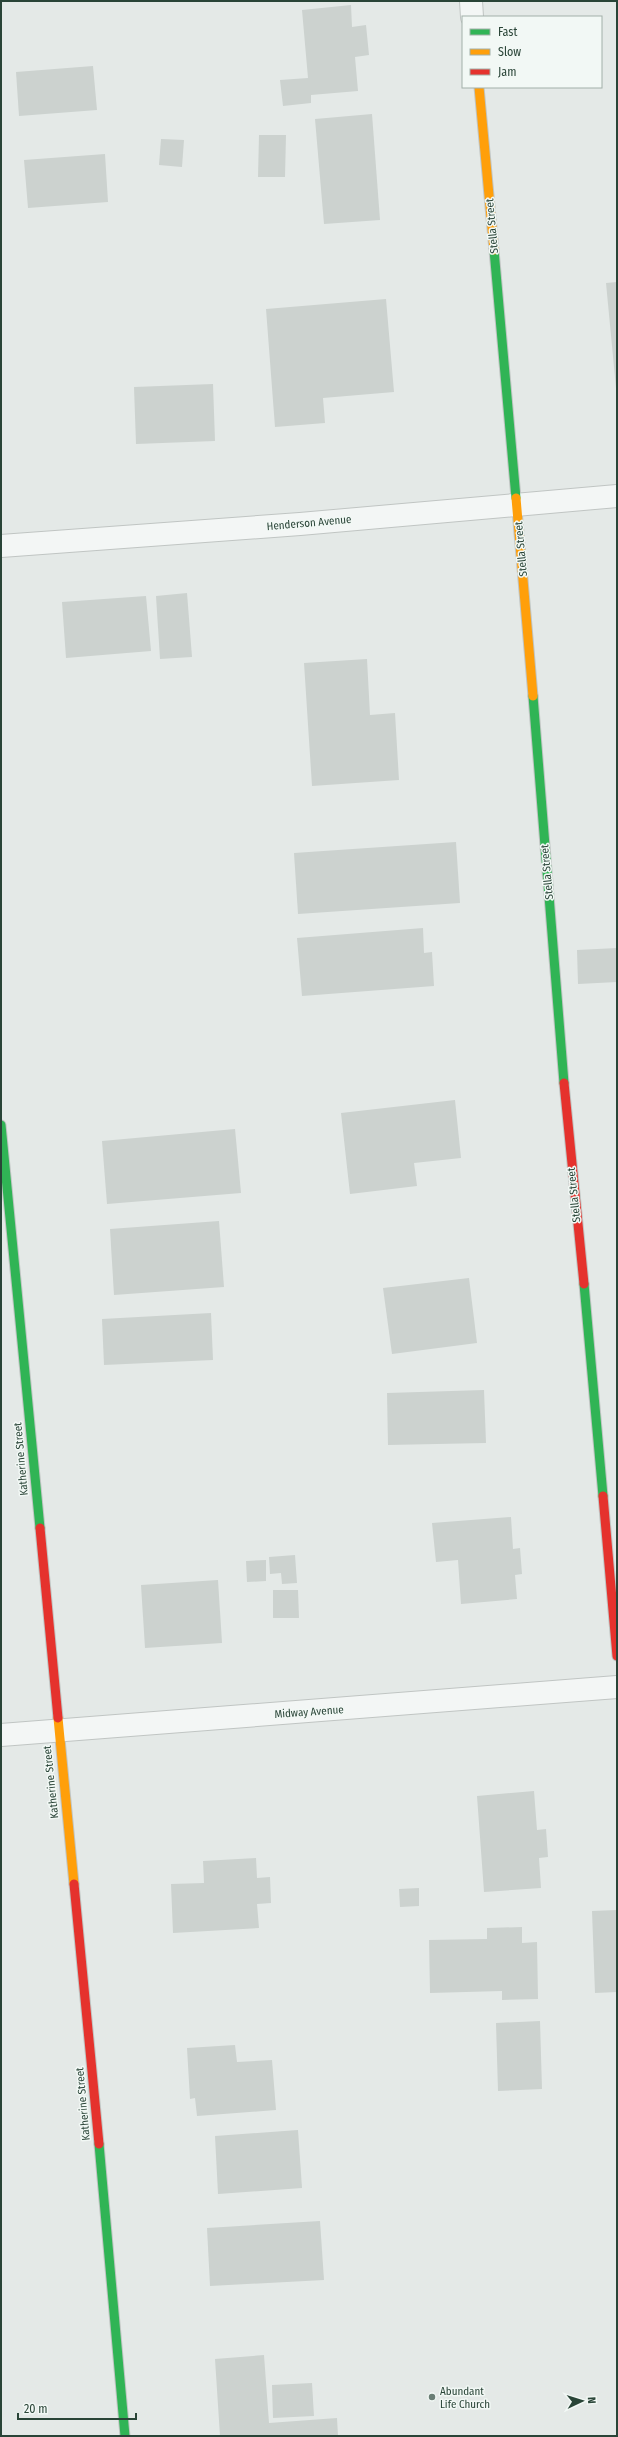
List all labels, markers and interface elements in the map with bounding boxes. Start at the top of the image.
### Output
legend [462,16,602,88]
text: Fast [498,25,517,39]
text: Slow [498,45,521,59]
text: Jam [498,65,516,79]
street label: Stella Street [483,198,501,254]
street label: Henderson Avenue [266,513,352,533]
street label: Stella Street [512,521,530,577]
street label: Stella Street [538,844,556,900]
street label: Stella Street [565,1167,583,1223]
street label: Katherine Street [11,1421,31,1496]
street label: Midway Avenue [274,1703,344,1721]
street label: Katherine Street [41,1744,61,1819]
street label: Katherine Street [73,2066,93,2141]
north arrow [562,2381,602,2421]
place label: Abundant Life Church [440,2385,490,2411]
marker: Abundant Life Church [427,2392,437,2402]
scale bar [18,2395,136,2421]
text: N [585,2397,598,2404]
text: 20 m [24,2402,48,2416]

